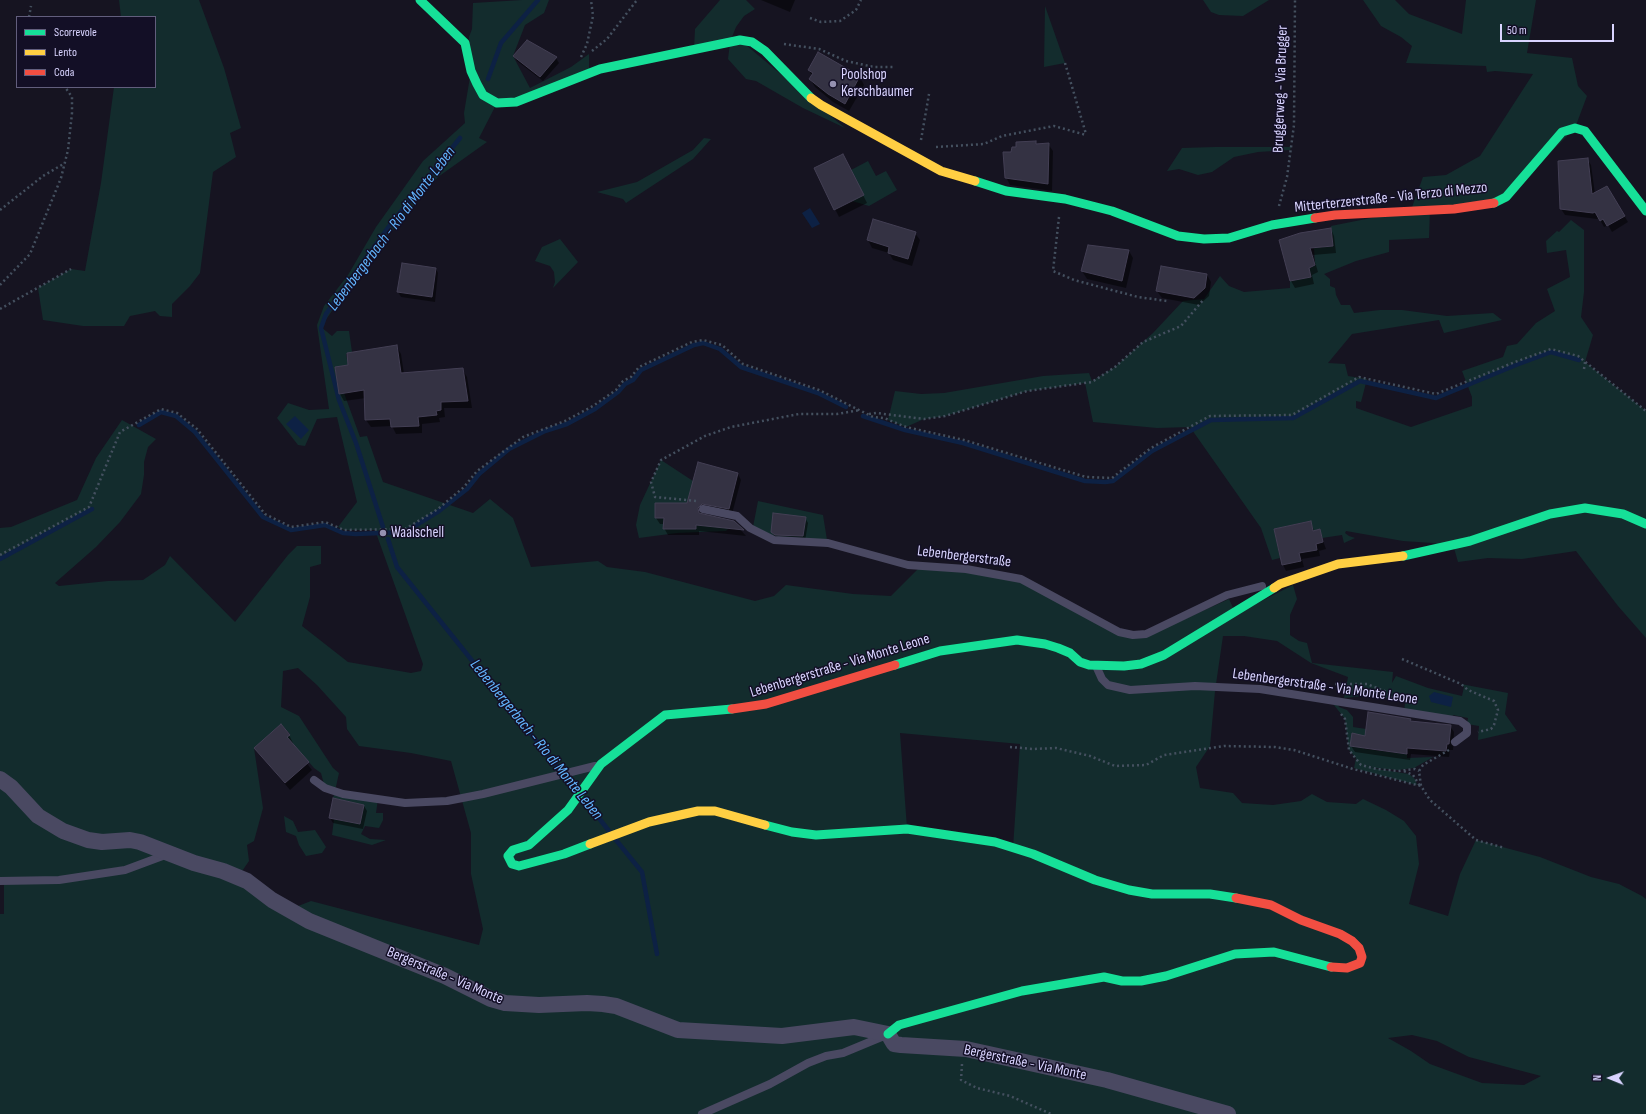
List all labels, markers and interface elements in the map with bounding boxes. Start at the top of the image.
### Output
legend [16,16,156,88]
scale bar [1502,16,1616,42]
text: 50 m [1507,23,1527,38]
text: Scorrevole [54,25,97,40]
street label: Bruggerweg - Via Brugger [1270,25,1292,153]
text: Lento [54,45,77,60]
text: Coda [54,65,74,80]
place label: Poolshop Kerschbaumer [841,66,914,101]
marker: Poolshop Kerschbaumer [828,79,838,89]
water label: Lebenbergerbach - Rio di Monte Leben [324,143,460,315]
street label: Mitterterzerstraße - Via Terzo di Mezzo [1294,179,1488,217]
place label: Waalschell [391,524,444,542]
marker: Waalschell [378,528,388,538]
street label: Lebenbergerstraße [916,542,1012,572]
street label: Lebenbergerstraße - Via Monte Leone [748,630,932,702]
water label: Lebenbergerbach - Rio di Monte Leben [465,656,607,824]
street label: Lebenbergerstraße - Via Monte Leone [1231,665,1419,709]
street label: Bergerstraße - Via Monte [384,943,506,1009]
street label: Bergerstraße - Via Monte [962,1041,1088,1085]
north arrow [1590,1058,1630,1098]
text: N [1591,1075,1604,1081]

